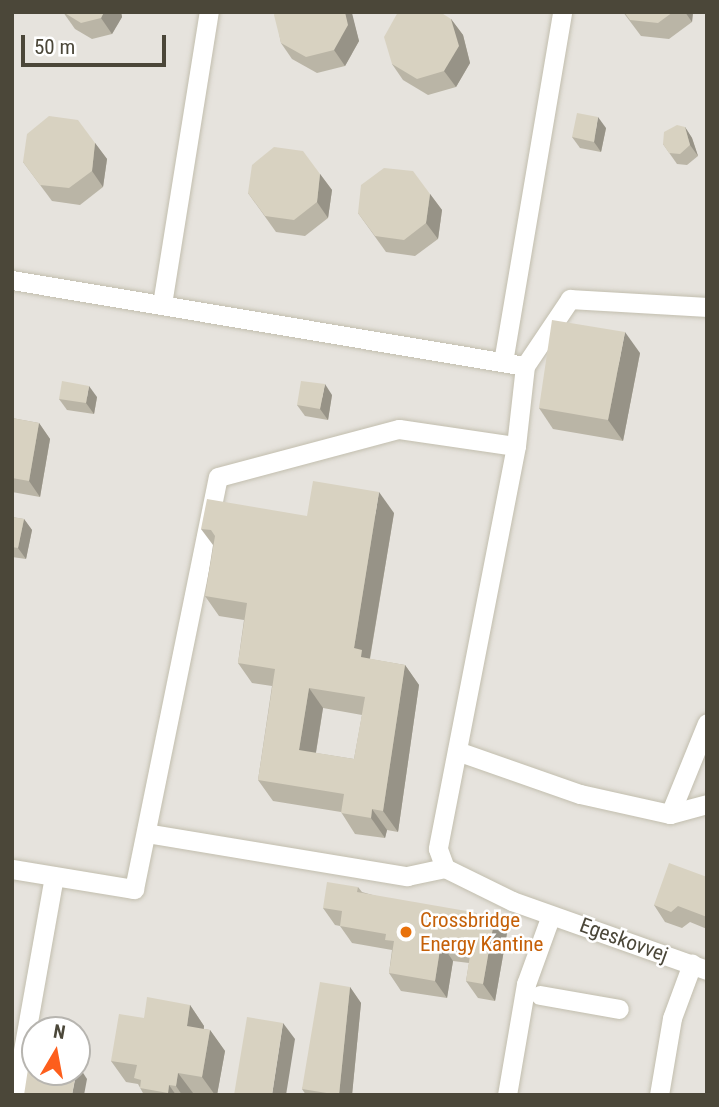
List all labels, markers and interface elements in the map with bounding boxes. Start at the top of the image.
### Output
scale bar [24,21,170,65]
text: 50 m [34,35,75,59]
place label: Crossbridge Energy Kantine [420,907,543,957]
street label: Egeskovvej [576,912,672,968]
marker: Crossbridge Energy Kantine [398,924,414,940]
north arrow [21,1016,91,1086]
text: N [52,1019,67,1044]

